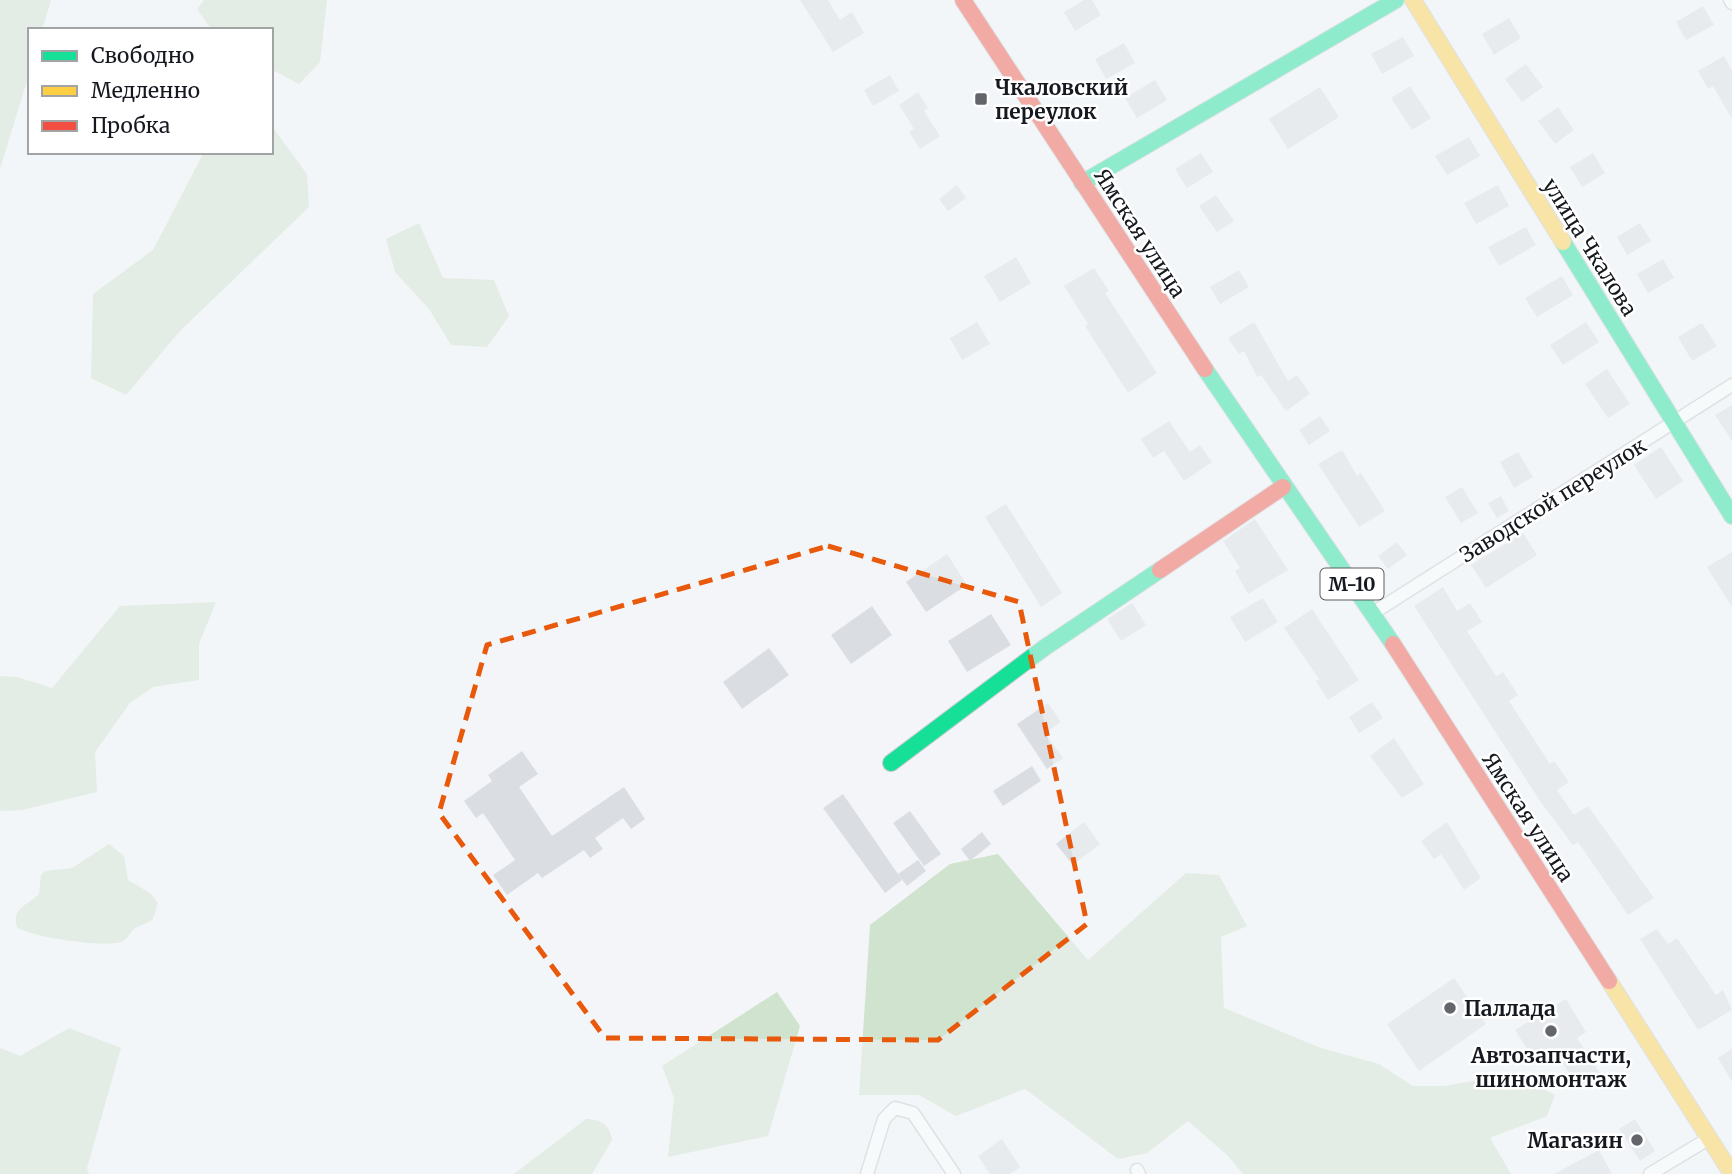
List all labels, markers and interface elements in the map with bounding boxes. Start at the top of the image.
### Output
legend [28,28,273,154]
text: Свободно [91,42,194,69]
place label: Чкаловский переулок [995,74,1129,125]
text: Медленно [91,77,200,104]
marker: Чкаловский переулок [973,91,989,107]
text: Пробка [91,112,170,139]
street label: Ямская улица [1088,163,1192,303]
street label: улица Чкалова [1537,173,1643,321]
street label: Заводской переулок [1455,432,1651,568]
road number: М-10 [1320,568,1384,600]
street label: Ямская улица [1476,747,1580,887]
place label: Паллада [1464,995,1556,1022]
marker: Паллада [1442,1000,1458,1016]
marker: Автозапчасти, шиномонтаж [1543,1023,1559,1039]
place label: Автозапчасти, шиномонтаж [1470,1042,1631,1093]
place label: Магазин [1527,1127,1623,1154]
marker: Магазин [1629,1132,1645,1148]

